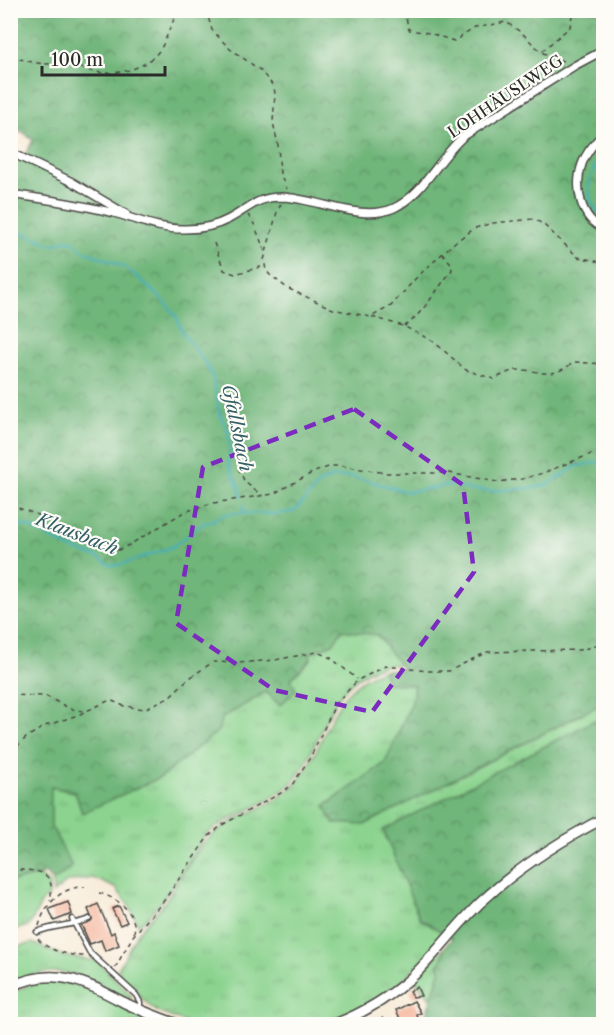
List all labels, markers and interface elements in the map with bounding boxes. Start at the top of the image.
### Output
scale bar [42,39,165,77]
text: 100 m [51,49,103,71]
street label: LOHHÄUSLWEG [444,50,567,142]
water label: Gfallsbach [217,383,257,473]
water label: Klausbach [31,508,121,560]

